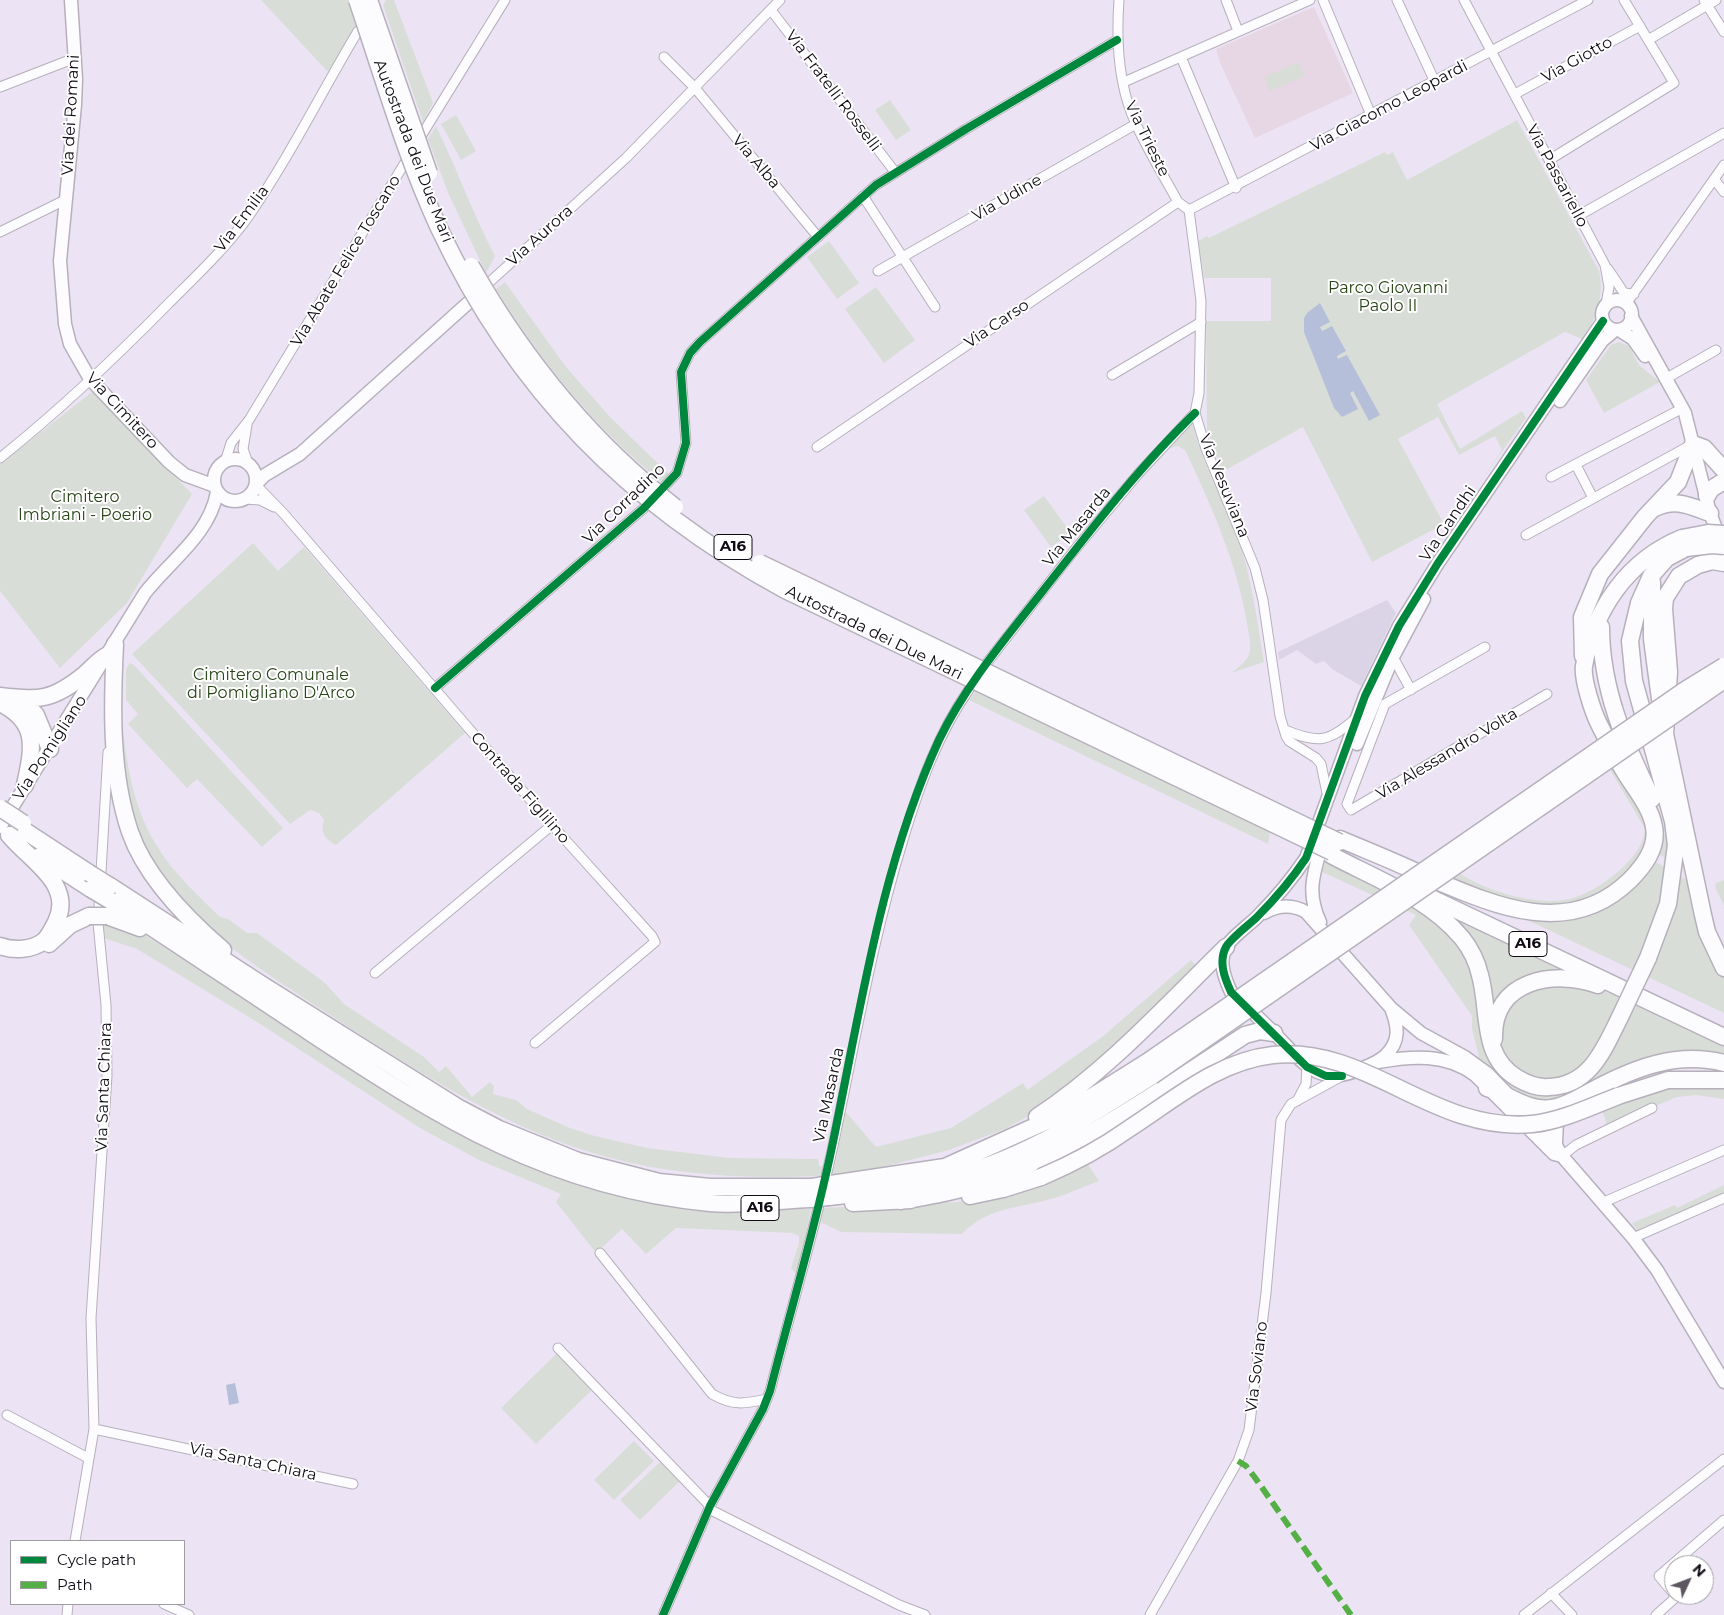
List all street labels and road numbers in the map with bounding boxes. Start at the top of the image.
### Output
street label: Via Fratelli Rosselli [781,27,885,155]
street label: Via Giotto [1538,33,1616,87]
street label: Via dei Romani [58,54,84,176]
street label: Via Giacomo Leopardi [1307,56,1471,156]
street label: Autostrada dei Due Mari [369,57,457,245]
street label: Via Trieste [1120,98,1174,180]
street label: Via Passariello [1522,121,1592,231]
street label: Via Alba [728,131,784,193]
street label: Via Udine [969,170,1045,226]
street label: Via Abate Felice Toscano [287,172,405,350]
street label: Via Emilia [211,182,273,256]
street label: Via Aurora [503,201,577,271]
street label: Via Carso [961,295,1033,353]
street label: Via Cimitero [82,369,162,453]
street label: Via Vesuviana [1194,431,1254,541]
street label: Via Corradino [579,460,669,548]
street label: Via Gandhi [1416,482,1480,566]
street label: Via Masarda [1039,483,1115,571]
road number: A16 [714,534,752,560]
street label: Autostrada dei Due Mari [782,582,966,684]
street label: Via Pomigliano [9,692,91,804]
street label: Via Alessandro Volta [1373,704,1521,804]
street label: Contrada Figlilino [466,728,574,848]
road number: A16 [1509,932,1547,956]
street label: Via Santa Chiara [92,1022,116,1152]
street label: Via Masarda [809,1045,849,1145]
road number: A16 [741,1196,779,1220]
street label: Via Soviano [1242,1320,1272,1414]
street label: Via Santa Chiara [188,1439,318,1485]

